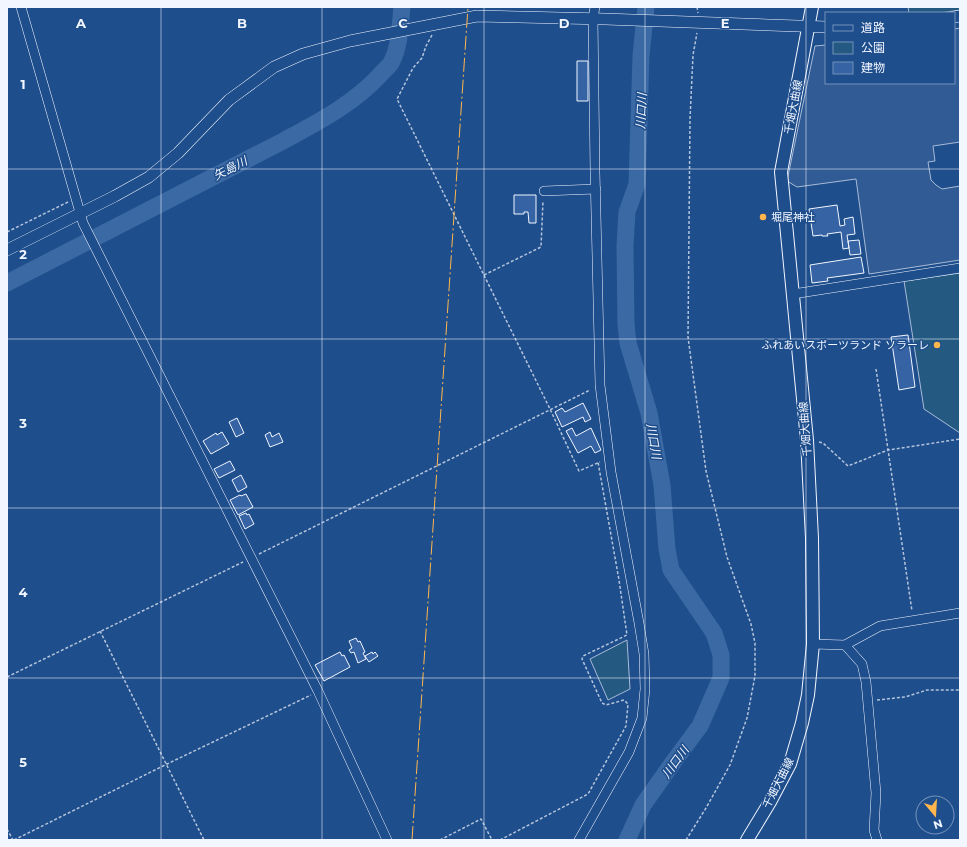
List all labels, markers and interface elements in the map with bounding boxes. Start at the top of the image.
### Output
legend [825,12,955,84]
text: A [75,15,87,31]
text: B [237,15,247,31]
text: C [398,15,408,31]
text: D [559,15,570,31]
text: E [721,15,730,31]
text: 道路 [861,20,885,35]
text: 公園 [861,40,885,55]
text: 建物 [861,60,885,75]
text: 1 [20,76,26,92]
street label: 千畑大曲線 [781,79,805,135]
water label: 川口川 [633,91,650,129]
water label: 矢島川 [211,152,251,183]
place label: 堀尾神社 [771,210,815,224]
marker: 堀尾神社 [758,212,768,222]
text: 2 [19,246,27,262]
place label: ふれあいスポーツランド ソラーレ [761,338,929,352]
marker: ふれあいスポーツランド ソラーレ [932,340,942,350]
street label: 千畑大曲線 [796,401,814,457]
text: 3 [18,415,27,431]
water label: 川口川 [643,422,665,462]
text: 4 [19,584,28,600]
water label: 川口川 [658,741,693,781]
text: 5 [19,754,27,770]
street label: 千畑大曲線 [759,755,797,811]
north arrow [915,795,955,835]
text: N [932,816,944,833]

